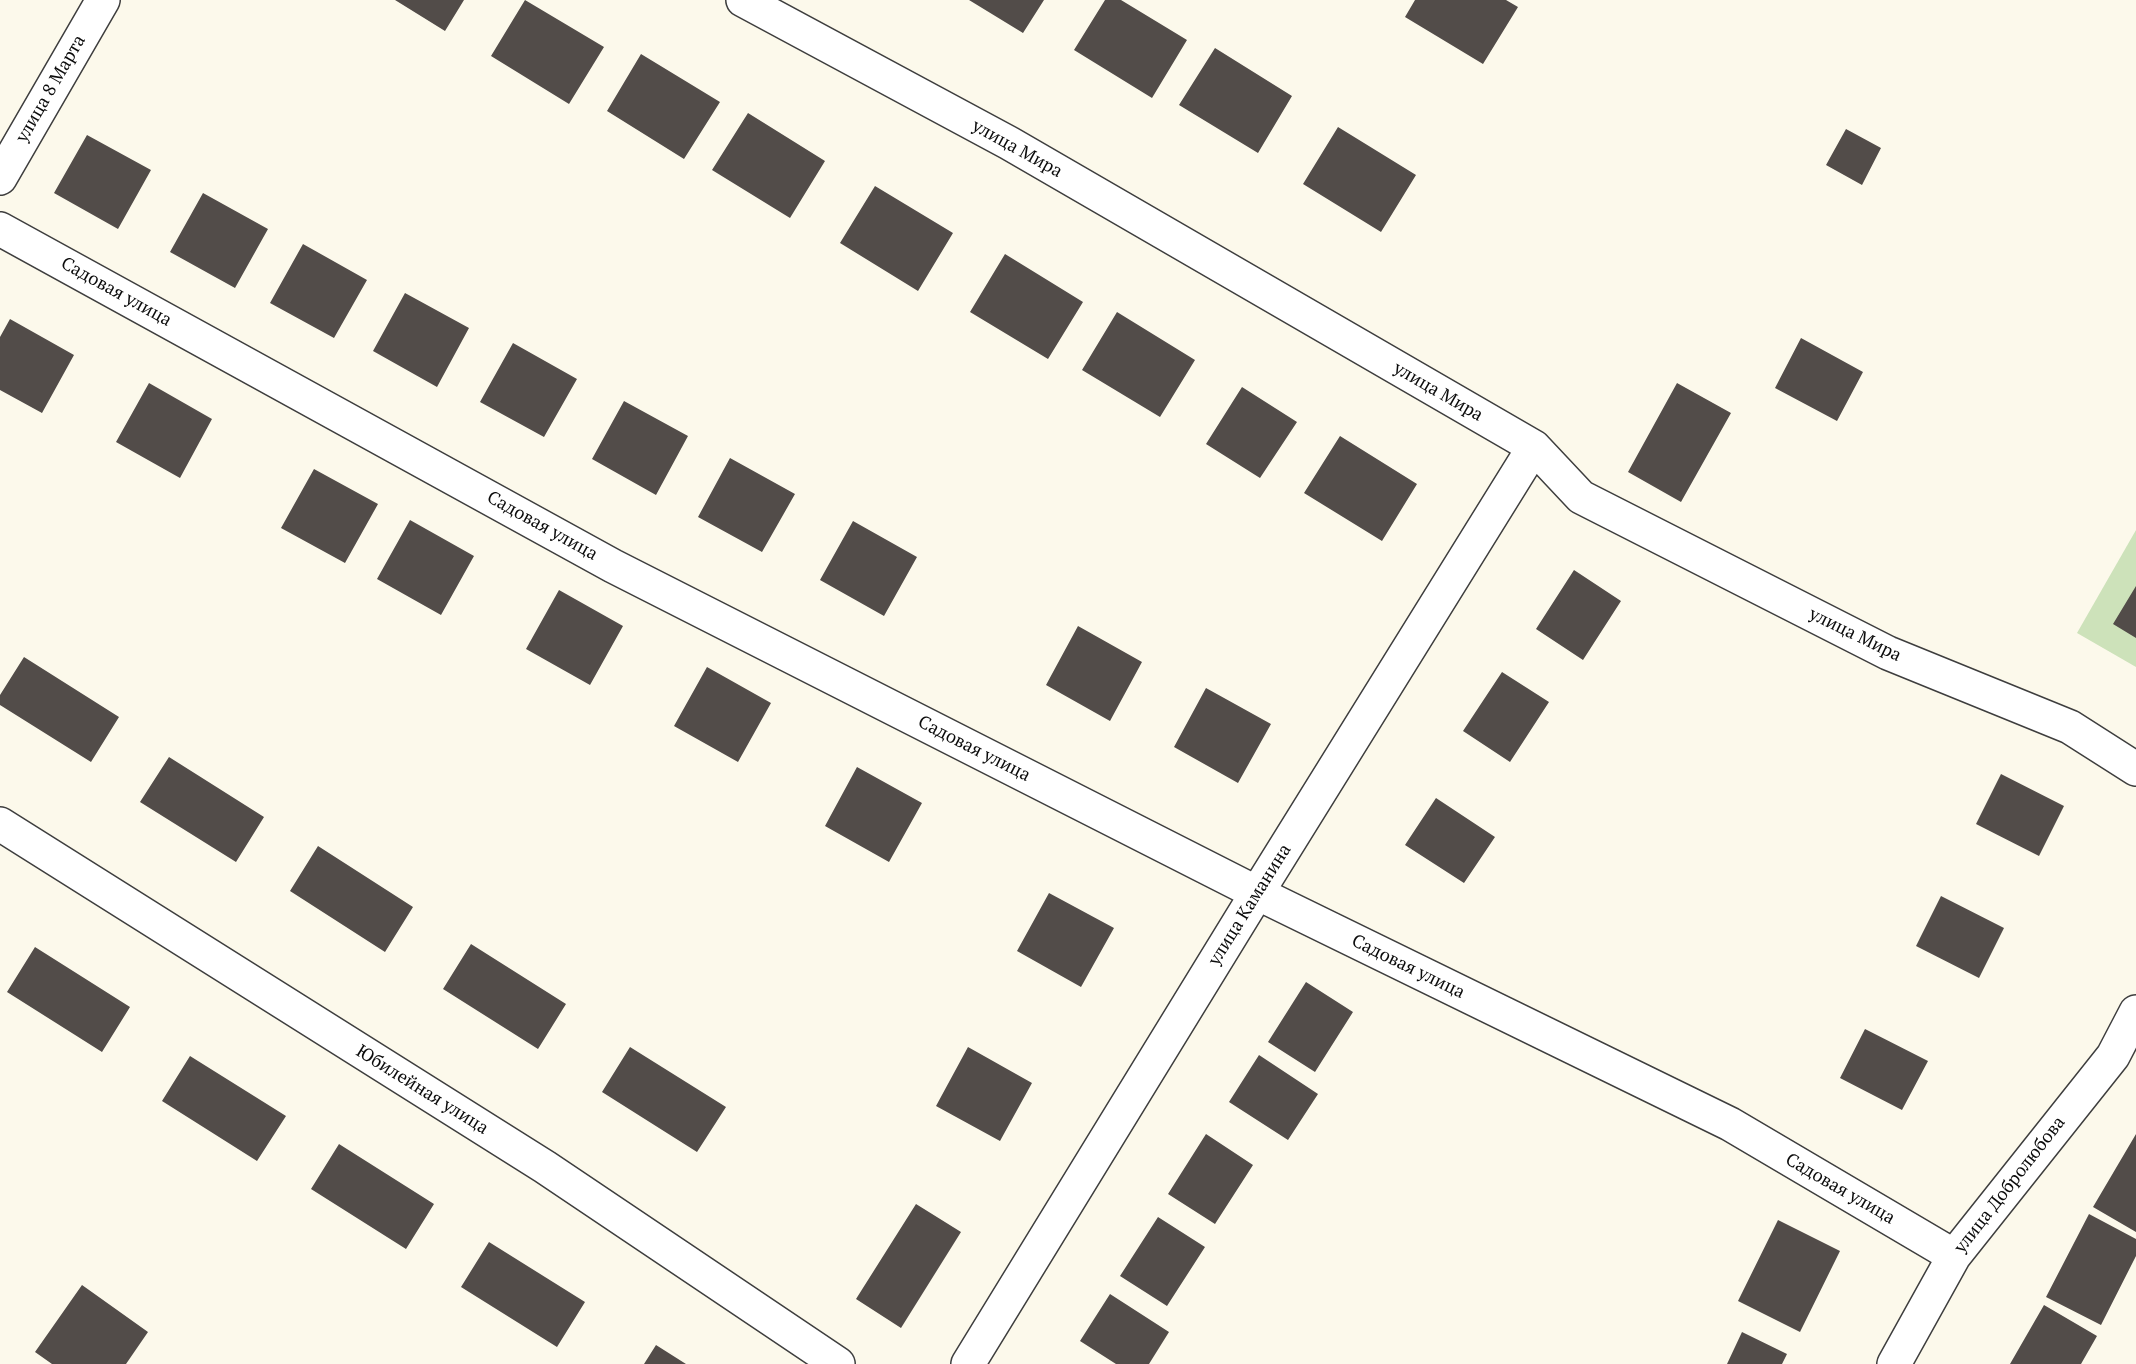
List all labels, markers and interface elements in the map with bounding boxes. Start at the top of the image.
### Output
street label: улица 8 Марта [12,31,90,147]
street label: улица Мира [968,115,1066,183]
street label: Садовая улица [57,253,175,331]
street label: улица Мира [1389,358,1487,426]
street label: Садовая улица [483,487,601,565]
street label: улица Мира [1805,603,1905,667]
street label: Садовая улица [914,711,1034,787]
street label: улица Каманина [1204,840,1296,970]
street label: Садовая улица [1348,930,1468,1004]
street label: Юбилейная улица [352,1041,492,1139]
street label: улица Добролюбова [1950,1112,2070,1258]
street label: Садовая улица [1781,1149,1899,1229]

